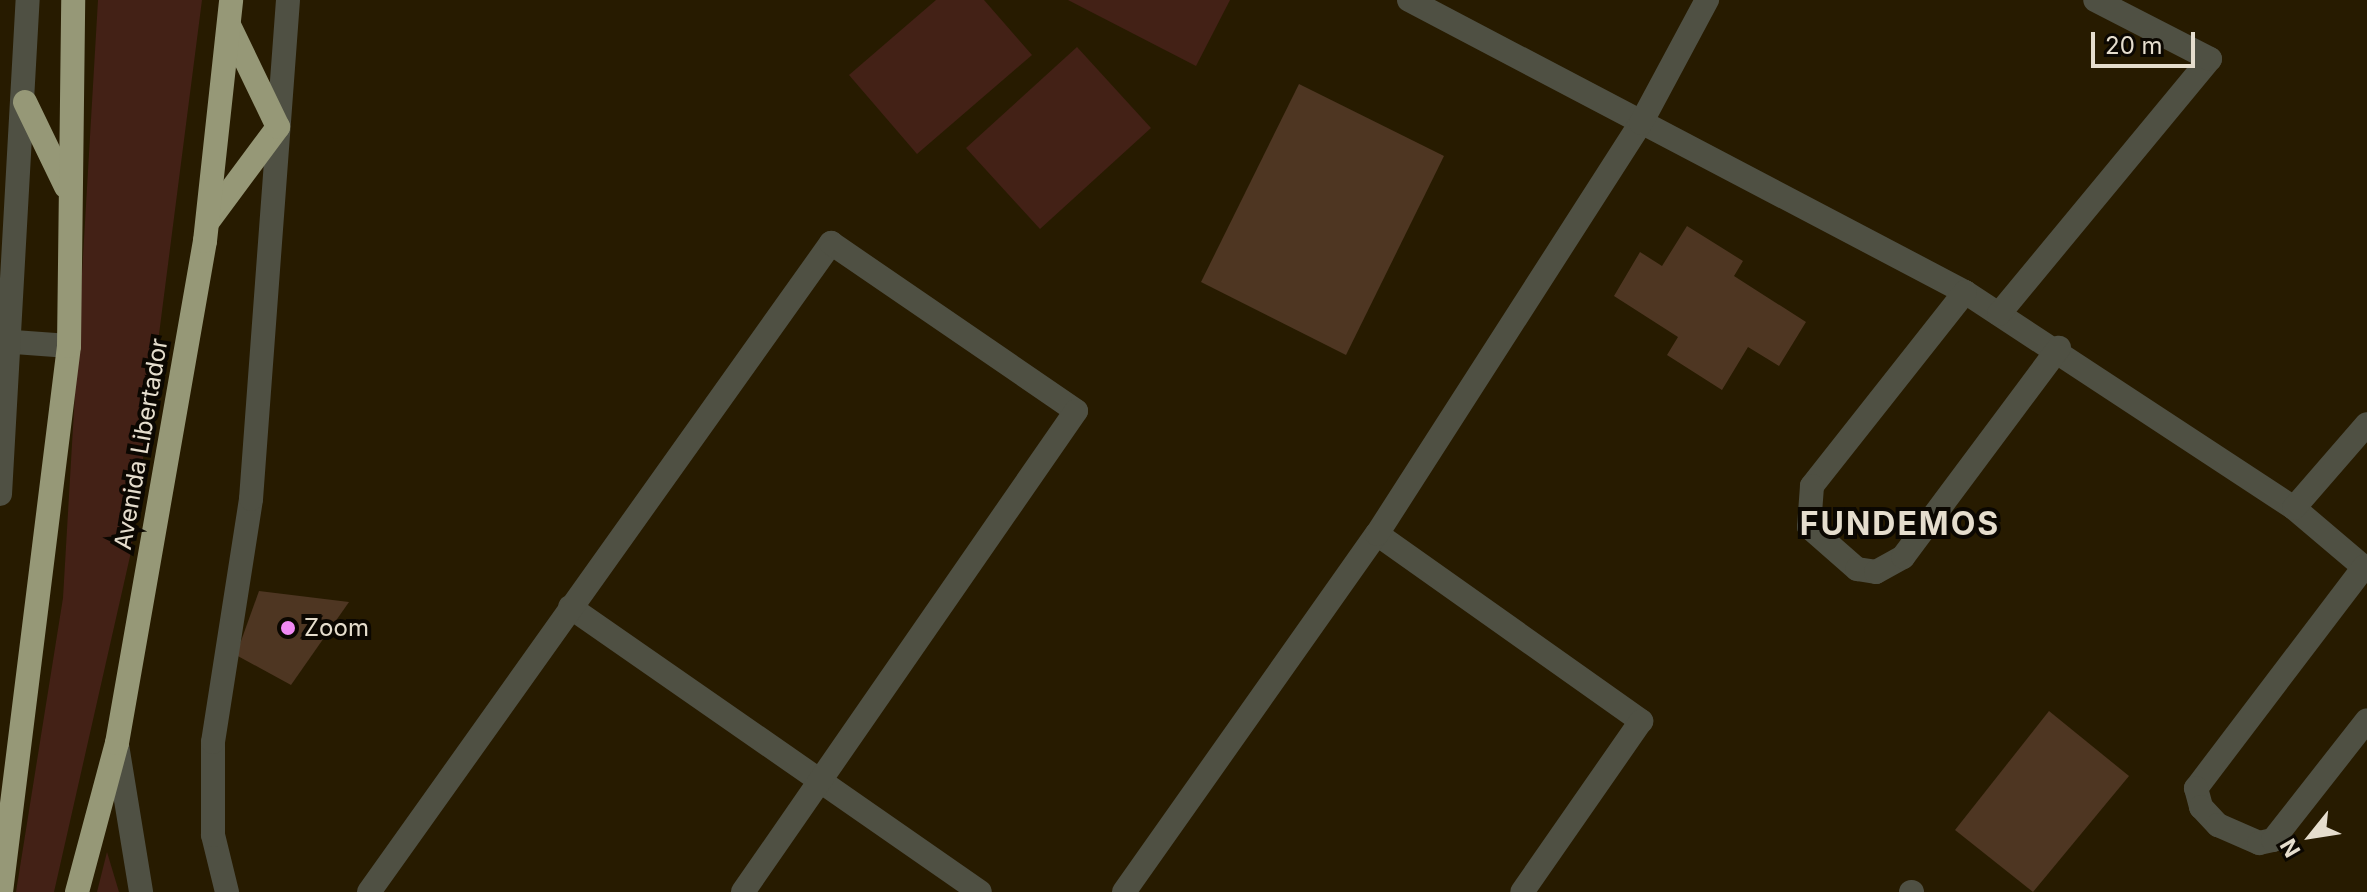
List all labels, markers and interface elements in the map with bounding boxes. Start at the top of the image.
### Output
scale bar [2095,16,2199,66]
text: 20 m [2105,31,2163,60]
street label: Avenida Libertador [108,336,174,552]
district label: FUNDEMOS [1800,505,2000,543]
place label: Zoom [304,614,369,642]
marker: Zoom [279,619,297,637]
north arrow [2271,796,2351,876]
text: N [2275,834,2306,862]

